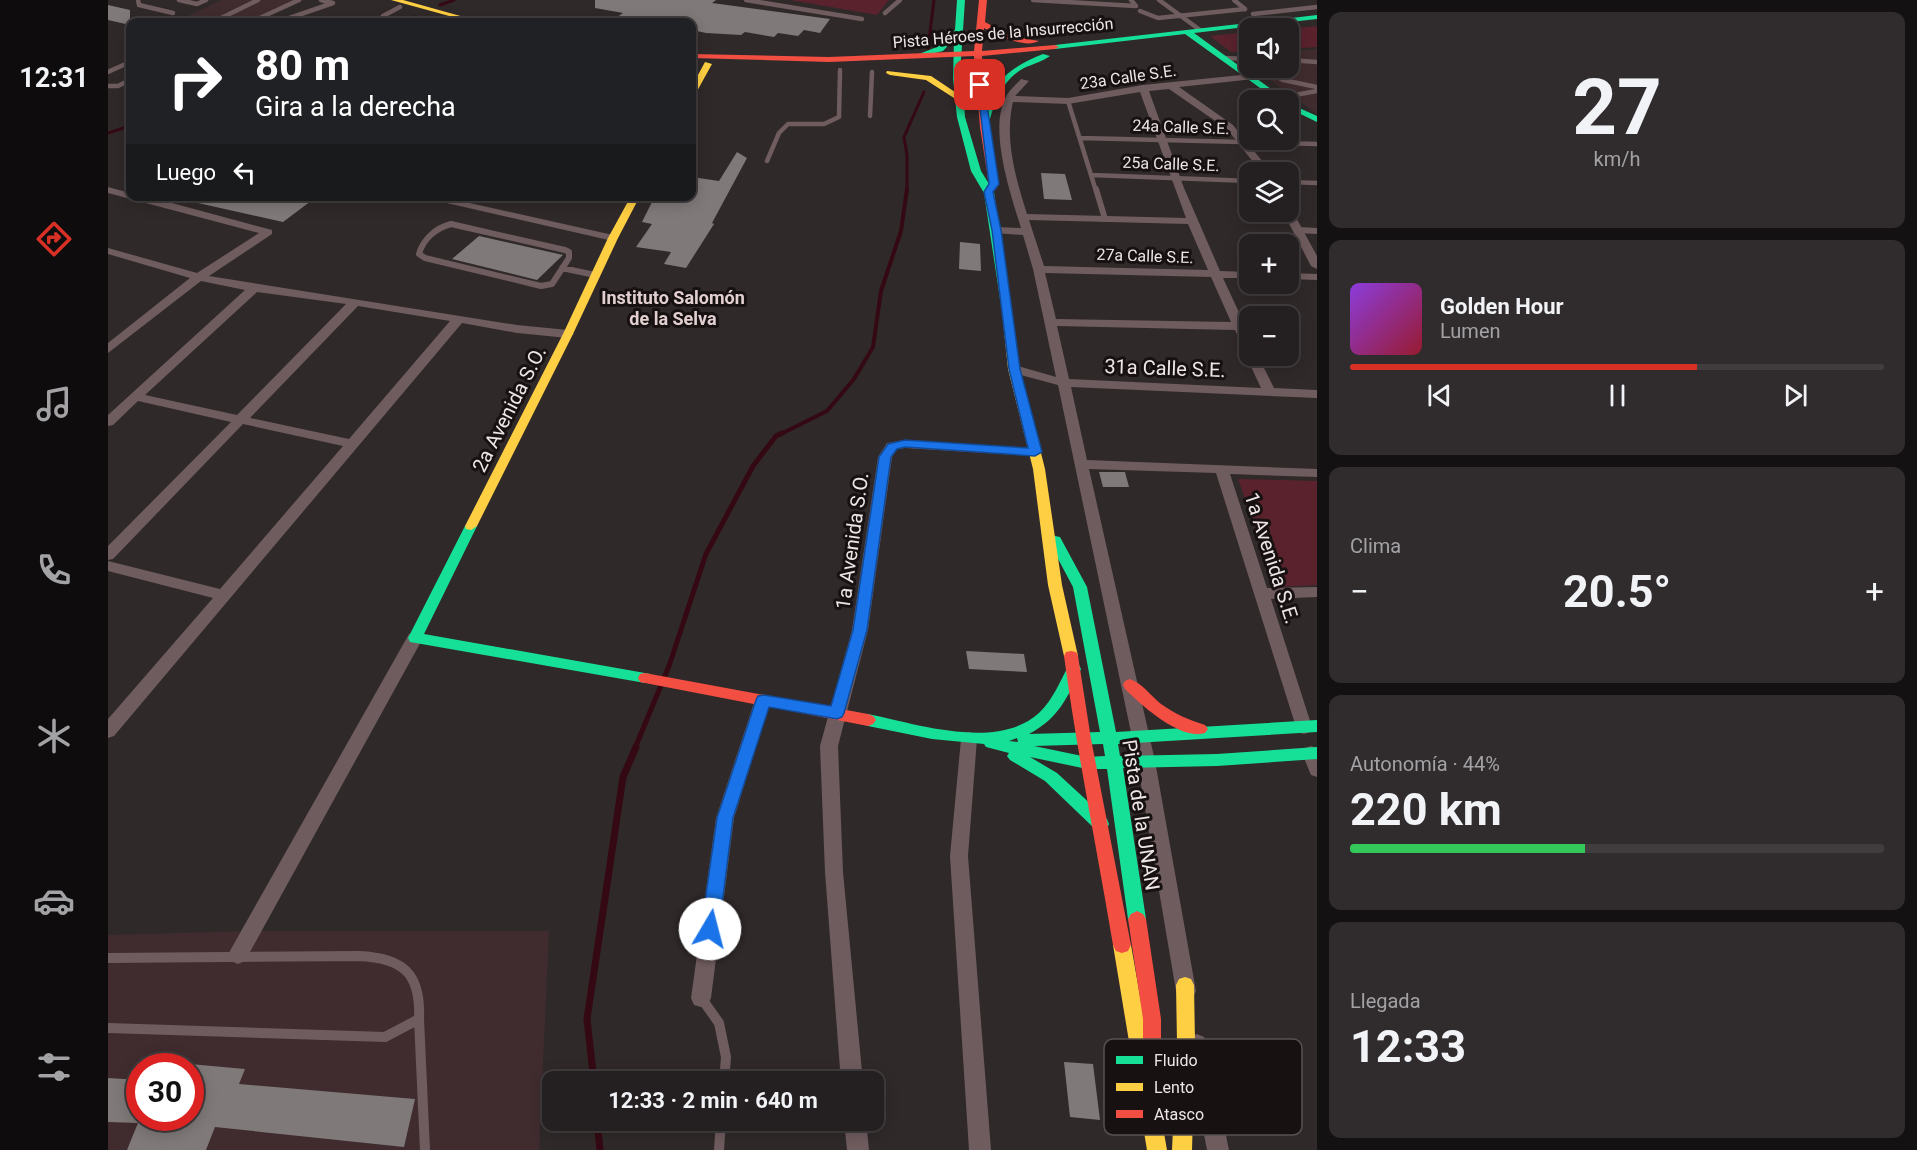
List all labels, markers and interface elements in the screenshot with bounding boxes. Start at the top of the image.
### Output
street label: Pista Héroes de la Insurrección [892,14,1114,52]
map controls [1239,18,1299,366]
button: sound [1239,18,1299,78]
text: 80 m [255,41,350,90]
icon: right [156,42,234,120]
pin [954,59,1005,110]
street label: 23a Calle S.E. [1079,61,1177,93]
text: 12:31 [19,62,89,94]
text: 27 [1572,62,1662,153]
icon: arrive [963,68,996,101]
button: search [1239,90,1299,150]
text: Gira a la derecha [255,91,456,123]
street label: 24a Calle S.E. [1132,116,1230,138]
text: km/h [1594,147,1640,171]
street label: 25a Calle S.E. [1122,153,1220,175]
icon: left [228,156,261,189]
text: Luego [156,160,216,185]
button: layers [1239,162,1299,222]
icon: directions [33,218,75,260]
button: + [1239,234,1299,294]
street label: 27a Calle S.E. [1096,245,1194,267]
district label: Instituto Salomón de la Selva [601,287,745,329]
text: Golden Hour [1440,294,1564,319]
button: − [1239,306,1299,366]
text: Lumen [1440,319,1501,343]
street label: 2a Avenida S.O. [467,342,551,476]
street label: 31a Calle S.E. [1104,354,1226,382]
icon: previous [1423,379,1456,412]
icon: pause [1601,379,1634,412]
icon: next [1779,379,1812,412]
icon: music [33,383,75,425]
street label: 1a Avenida S.O. [831,471,873,611]
street label: 1a Avenida S.E. [1239,489,1305,627]
text: Clima [1350,534,1401,558]
icon: phone [33,549,75,591]
text: 20.5° [1563,565,1671,618]
text: − [1350,572,1369,611]
text: + [1865,572,1884,611]
icon: climate [33,715,75,757]
street label: Pista de la UNAN [1117,738,1165,892]
text: Autonomía · 44% [1350,752,1500,776]
text: 220 km [1350,783,1502,836]
icon: car [33,880,75,922]
position arrow [678,897,742,961]
text: Llegada [1350,989,1421,1013]
text: 12:33 [1350,1020,1466,1073]
legend [1104,1039,1302,1135]
icon: filters [33,1046,75,1088]
text: Fluido [1154,1051,1198,1070]
speed limit sign: 30 [126,1053,204,1131]
text: Lento [1154,1078,1194,1097]
text: 12:33 · 2 min · 640 m [608,1088,818,1113]
text: Atasco [1154,1105,1204,1124]

